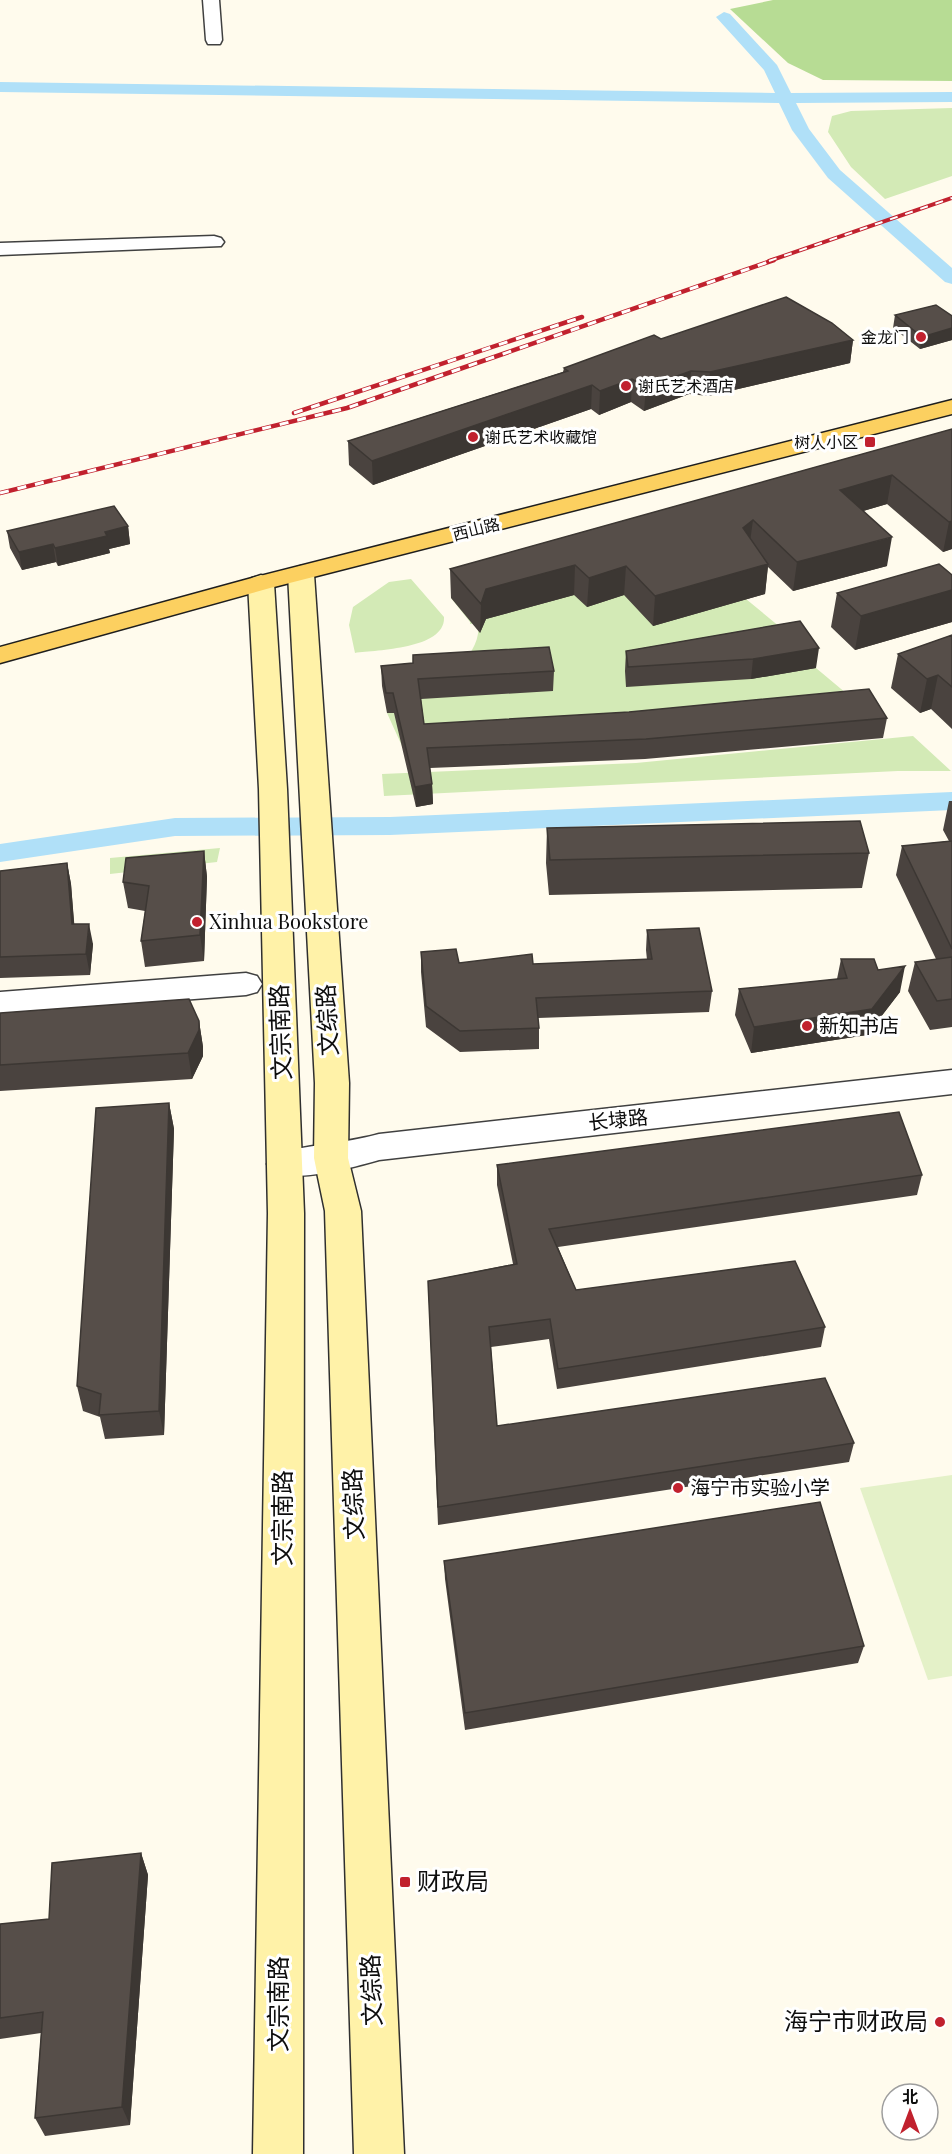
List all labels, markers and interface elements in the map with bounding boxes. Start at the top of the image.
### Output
place label: 金龙门 [861,326,909,347]
marker: 金龙门 [914,330,928,344]
place label: 谢氏艺术酒店 [638,375,734,396]
marker: 谢氏艺术酒店 [619,379,633,393]
place label: 谢氏艺术收藏馆 [485,426,597,447]
marker: 谢氏艺术收藏馆 [466,430,480,444]
place label: 树人小区 [794,431,858,452]
marker: 树人小区 [863,435,877,449]
street label: 西山路 [450,513,502,545]
place label: Xinhua Bookstore [209,907,368,934]
marker: Xinhua Bookstore [190,915,204,929]
street label: 文综路 [308,983,344,1057]
street label: 文宗南路 [261,984,297,1081]
place label: 新知书店 [819,1011,899,1038]
marker: 新知书店 [800,1019,814,1033]
street label: 长埭路 [587,1102,649,1135]
street label: 文综路 [335,1468,369,1541]
street label: 文宗南路 [265,1470,297,1566]
place label: 海宁市实验小学 [690,1473,830,1500]
marker: 海宁市实验小学 [671,1481,685,1495]
place label: 财政局 [417,1864,489,1896]
marker: 财政局 [398,1875,412,1889]
street label: 文综路 [353,1954,387,2027]
street label: 文宗南路 [261,1956,293,2052]
place label: 海宁市财政局 [784,2004,928,2036]
marker: 海宁市财政局 [933,2015,947,2029]
north arrow [880,2082,940,2142]
text: 北 [902,2086,918,2107]

